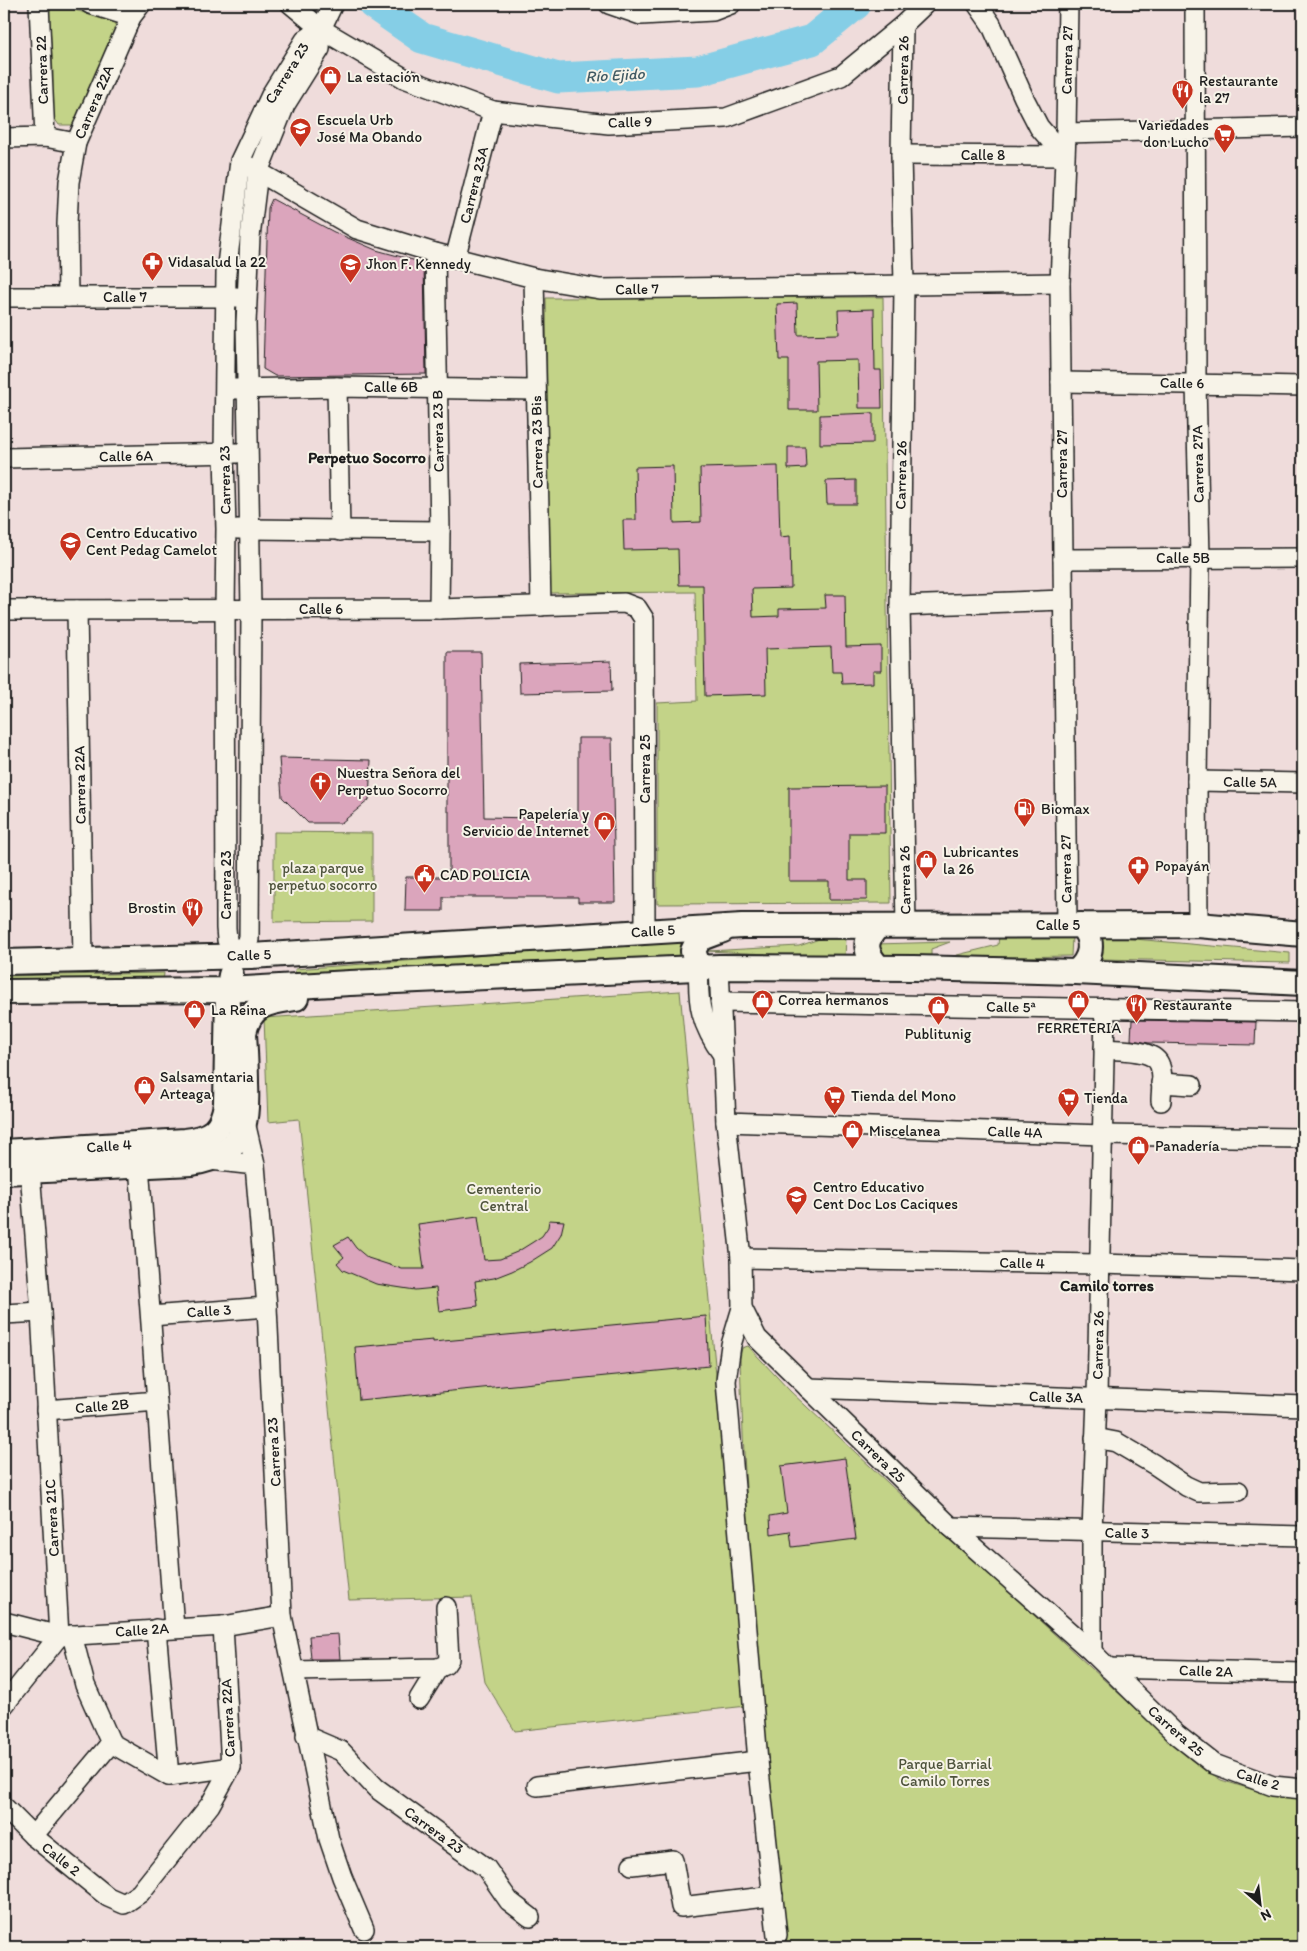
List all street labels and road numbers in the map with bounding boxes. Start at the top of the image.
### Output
street label: Carrera 27 [1057,25,1077,94]
street label: Carrera 22 [32,35,52,105]
street label: Carrera 26 [893,35,913,105]
street label: Carrera 23 [261,39,313,107]
street label: Carrera 22A [70,62,118,142]
street label: Calle 9 [608,112,653,132]
street label: Carrera 23A [456,144,492,225]
street label: Calle 8 [961,146,1005,164]
street label: Calle 7 [615,280,660,298]
street label: Calle 7 [103,288,148,306]
street label: Calle 6 [1160,374,1204,392]
street label: Calle 6B [364,378,418,396]
street label: Carrera 23 B [428,389,448,472]
street label: Carrera 23 Bis [527,395,547,489]
street label: Carrera 27A [1188,424,1208,503]
street label: Carrera 27 [1053,429,1071,498]
street label: Carrera 26 [891,440,911,510]
street label: Carrera 23 [215,445,235,515]
street label: Calle 6A [99,447,154,465]
street label: Calle 5B [1156,549,1210,567]
street label: Calle 6 [299,600,343,618]
street label: Carrera 25 [636,734,654,804]
street label: Carrera 22A [70,745,90,825]
street label: Calle 5A [1223,773,1278,791]
street label: Carrera 27 [1056,834,1076,903]
street label: Carrera 26 [895,845,915,915]
street label: Carrera 23 [217,850,235,920]
street label: Calle 5 [1036,916,1080,934]
street label: Calle 5 [630,920,676,942]
street label: Calle 5 [227,945,272,965]
street label: Calle 5ª [986,998,1037,1016]
street label: Calle 4A [987,1122,1043,1142]
street label: Calle 4 [86,1135,132,1157]
street label: Calle 4 [999,1254,1045,1272]
street label: Calle 3 [186,1300,232,1322]
street label: Carrera 26 [1088,1310,1108,1380]
street label: Calle 3A [1029,1387,1084,1407]
street label: Calle 2B [74,1395,130,1417]
street label: Carrera 23 [263,1417,285,1487]
street label: Carrera 25 [847,1426,909,1487]
street label: Carrera 21C [41,1478,63,1557]
street label: Calle 3 [1105,1524,1149,1542]
street label: Calle 2A [114,1619,170,1641]
street label: Calle 2A [1179,1661,1234,1681]
street label: Carrera 22A [217,1678,239,1758]
street label: Carrera 25 [1144,1702,1208,1761]
street label: Calle 2 [1234,1764,1282,1794]
street label: Carrera 23 [401,1802,467,1858]
street label: Calle 2 [38,1838,84,1880]

